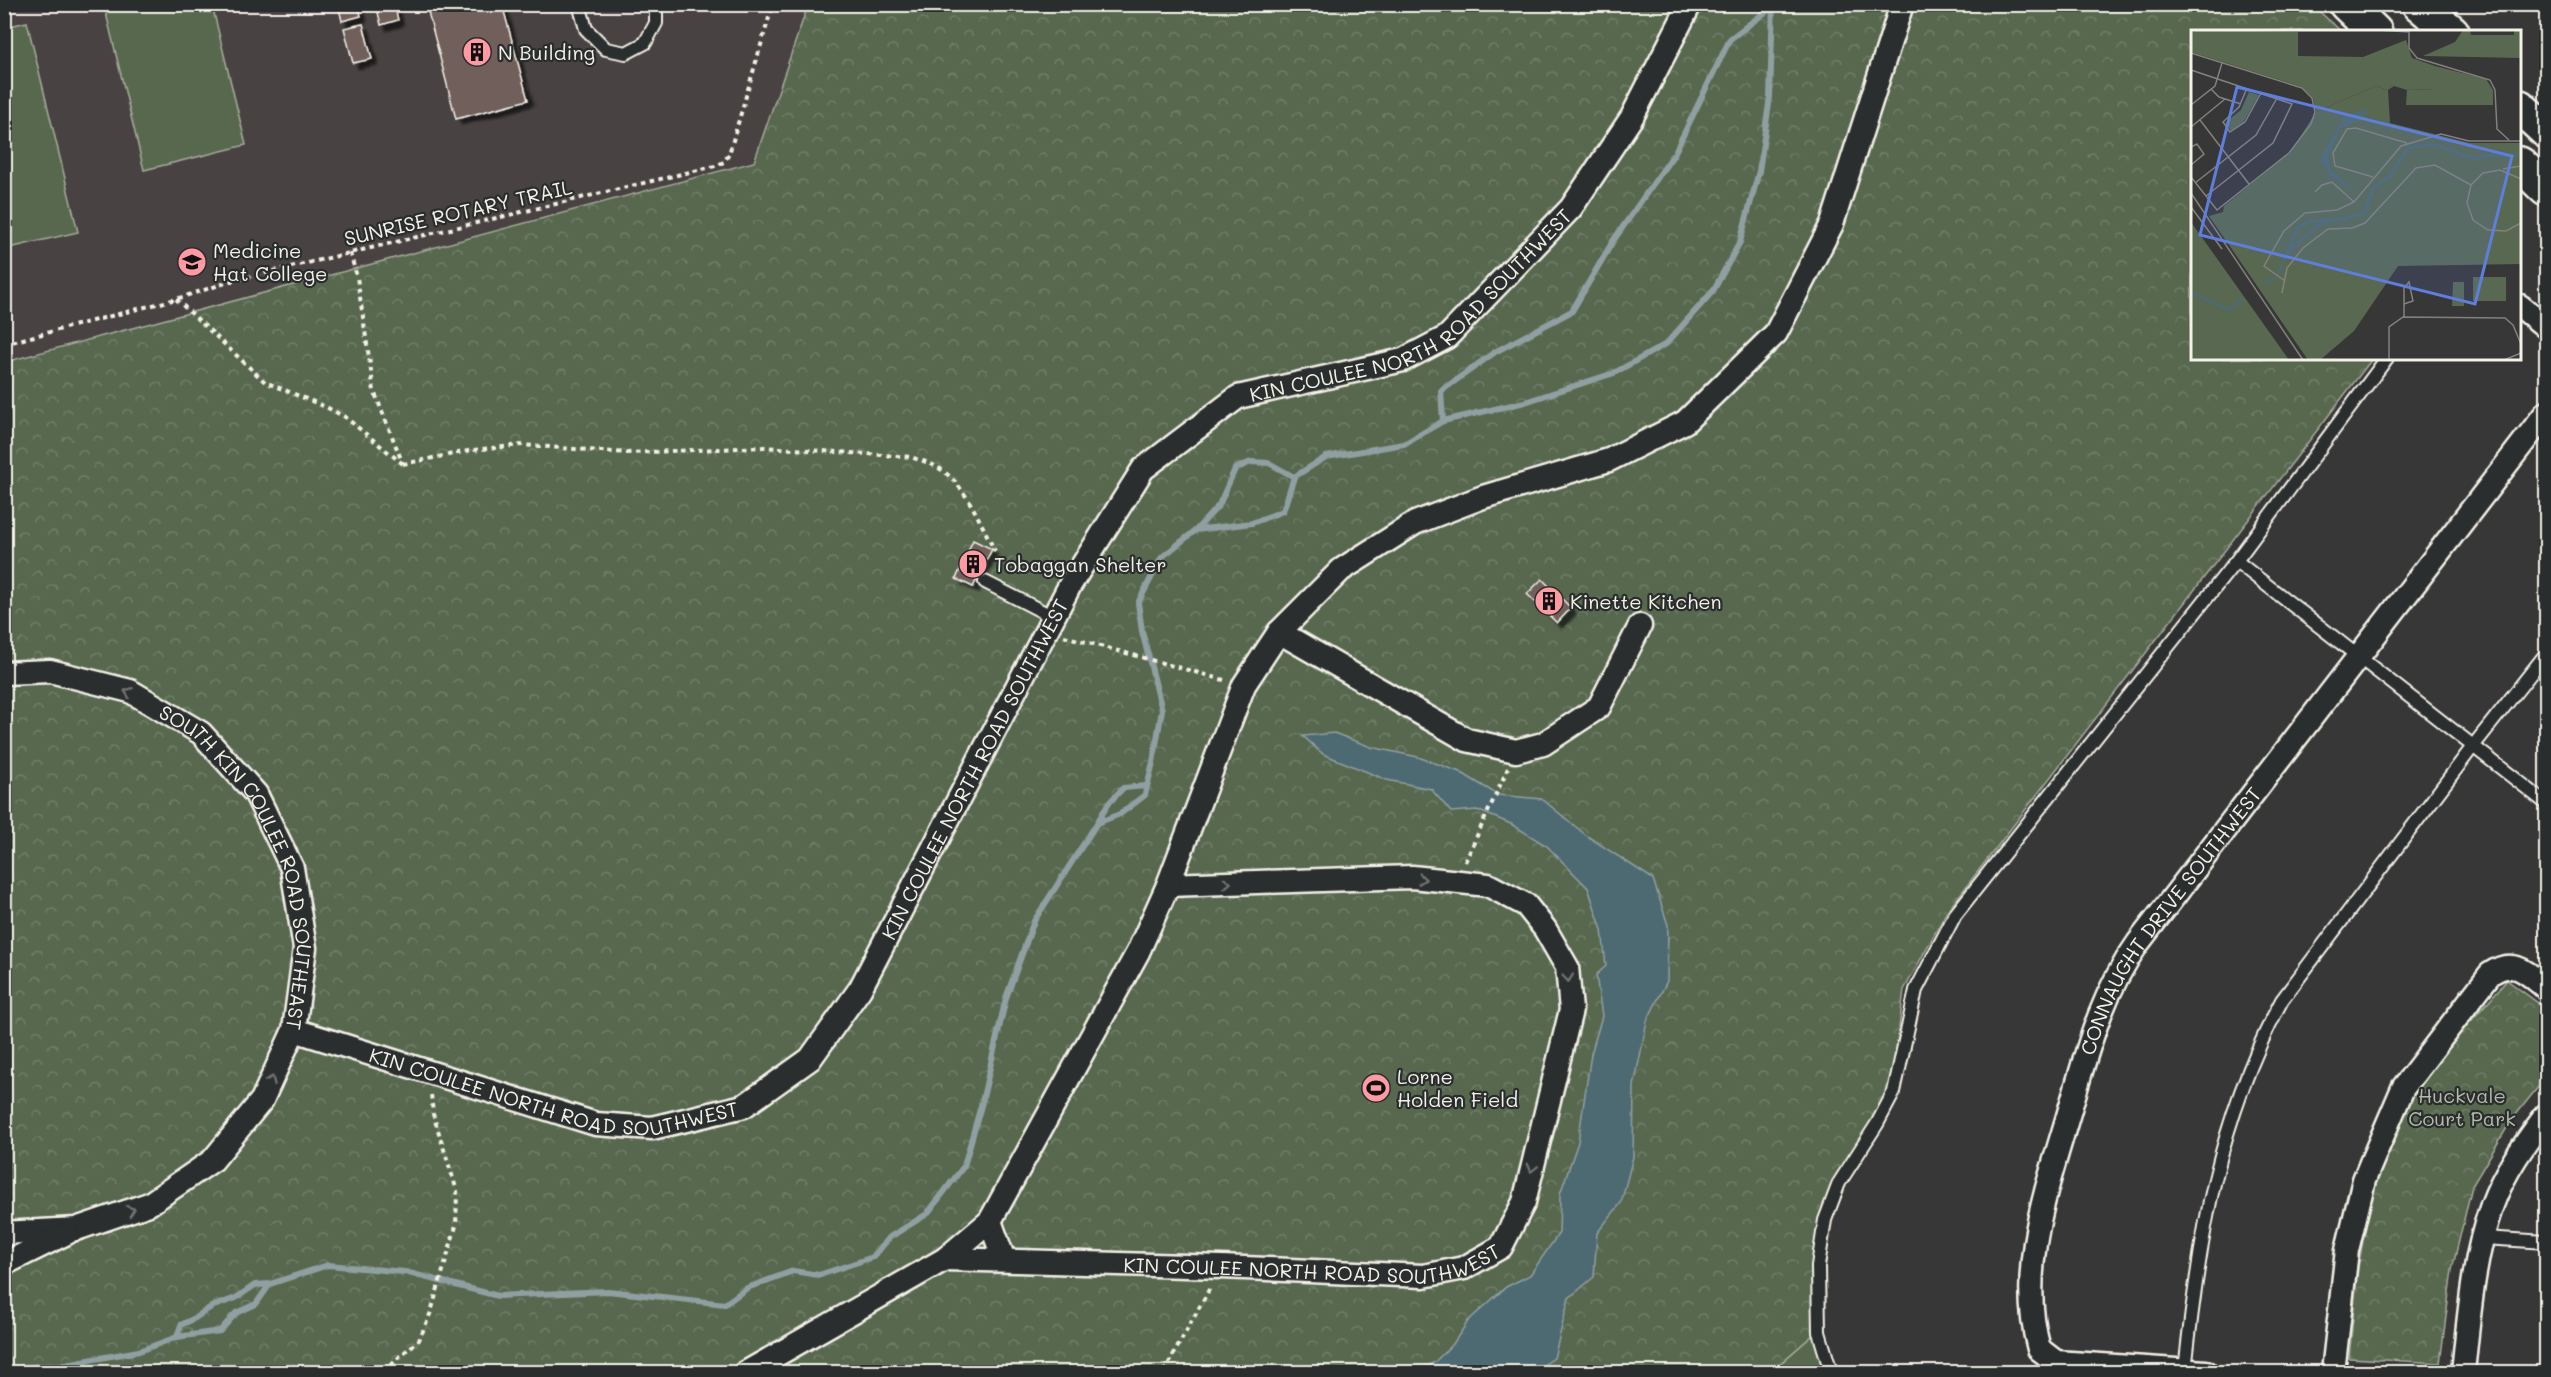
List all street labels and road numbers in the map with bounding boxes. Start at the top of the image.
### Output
street label: SUNRISE ROTARY TRAIL [342,173,575,251]
street label: KIN COULEE NORTH ROAD SOUTHWEST [1247,203,1577,407]
street label: KIN COULEE NORTH ROAD SOUTHWEST [875,594,1074,944]
street label: SOUTH KIN COULEE ROAD SOUTHEAST [155,698,318,1031]
street label: CONNAUGHT DRIVE SOUTHWEST [2074,781,2267,1058]
street label: KIN COULEE NORTH ROAD SOUTHWEST [366,1041,741,1141]
street label: KIN COULEE NORTH ROAD SOUTHWEST [1123,1237,1505,1289]

